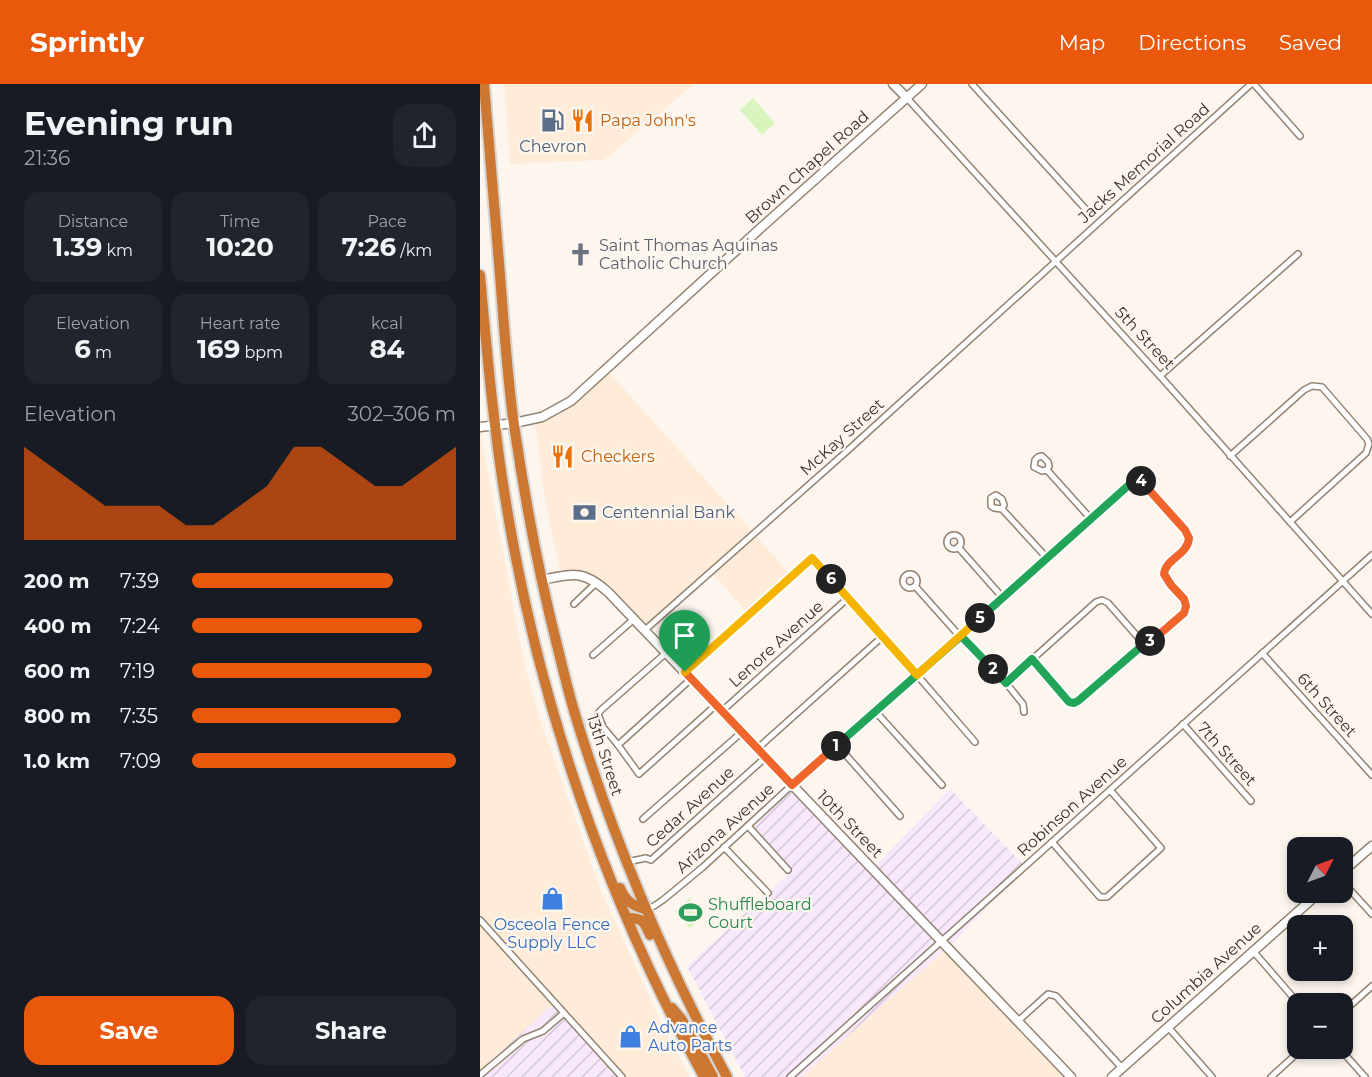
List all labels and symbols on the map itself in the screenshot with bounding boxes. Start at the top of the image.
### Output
street label: Jacks Memorial Road [1074,99,1214,228]
restaurant icon: Papa John's [569,107,595,133]
street label: Brown Chapel Road [741,107,873,227]
fuel station icon: Chevron [540,108,566,134]
place label: Papa John's [600,111,696,130]
place label: Chevron [519,137,587,156]
place label: Saint Thomas Aquinas Catholic Church [599,236,778,273]
church icon: Saint Thomas Aquinas Catholic Church [568,241,594,267]
street label: 5th Street [1111,303,1179,374]
street label: McKay Street [796,394,888,479]
restaurant icon: Checkers [550,443,576,469]
place label: Checkers [581,447,655,466]
pin: 4 [1126,466,1156,496]
bank icon: Centennial Bank [571,499,597,525]
place label: Centennial Bank [602,503,736,522]
pin: 6 [816,564,846,594]
street label: Lenore Avenue [725,597,827,691]
pin: 5 [965,603,995,633]
pin [659,610,710,672]
pin: 3 [1135,626,1165,656]
pin: 2 [978,654,1008,684]
street label: 6th Street [1293,669,1361,741]
street label: 13th Street [583,712,627,799]
street label: 7th Street [1193,718,1261,790]
pin: 1 [821,731,851,761]
street label: Robinson Avenue [1013,752,1131,860]
street label: Cedar Avenue [642,762,738,852]
street label: Arizona Avenue [672,779,778,877]
street label: 10th Street [813,786,887,862]
north arrow [1287,837,1353,903]
shop icon: Osceola Fence Supply LLC [539,886,565,912]
place label: Shuffleboard Court [708,895,812,932]
sports icon: Shuffleboard Court [677,900,703,926]
place label: Osceola Fence Supply LLC [494,915,610,952]
street label: Columbia Avenue [1147,918,1265,1028]
place label: Advance Auto Parts [648,1018,732,1055]
shop icon: Advance Auto Parts [617,1023,643,1049]

